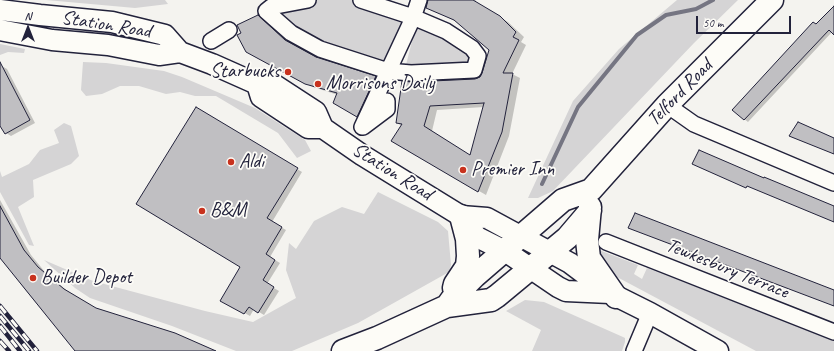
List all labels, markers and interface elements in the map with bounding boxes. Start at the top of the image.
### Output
street label: Station Road [60,6,152,44]
north arrow [8,8,48,48]
scale bar [698,8,793,34]
text: N [25,9,31,23]
text: 50 m [703,15,723,31]
street label: Telford Road [642,55,718,131]
place label: Starbucks [210,60,280,84]
marker: Starbucks [283,67,293,77]
place label: Morrisons Daily [326,72,434,96]
marker: Morrisons Daily [313,79,323,89]
street label: Station Road [347,138,437,206]
place label: Aldi [239,150,264,174]
marker: Aldi [226,157,236,167]
place label: Premier Inn [471,158,554,182]
marker: Premier Inn [458,165,468,175]
place label: B&M [210,199,246,223]
marker: B&M [197,206,207,216]
street label: Tewkesbury Terrace [662,234,792,304]
place label: Builder Depot [41,266,132,290]
marker: Builder Depot [28,273,38,283]

